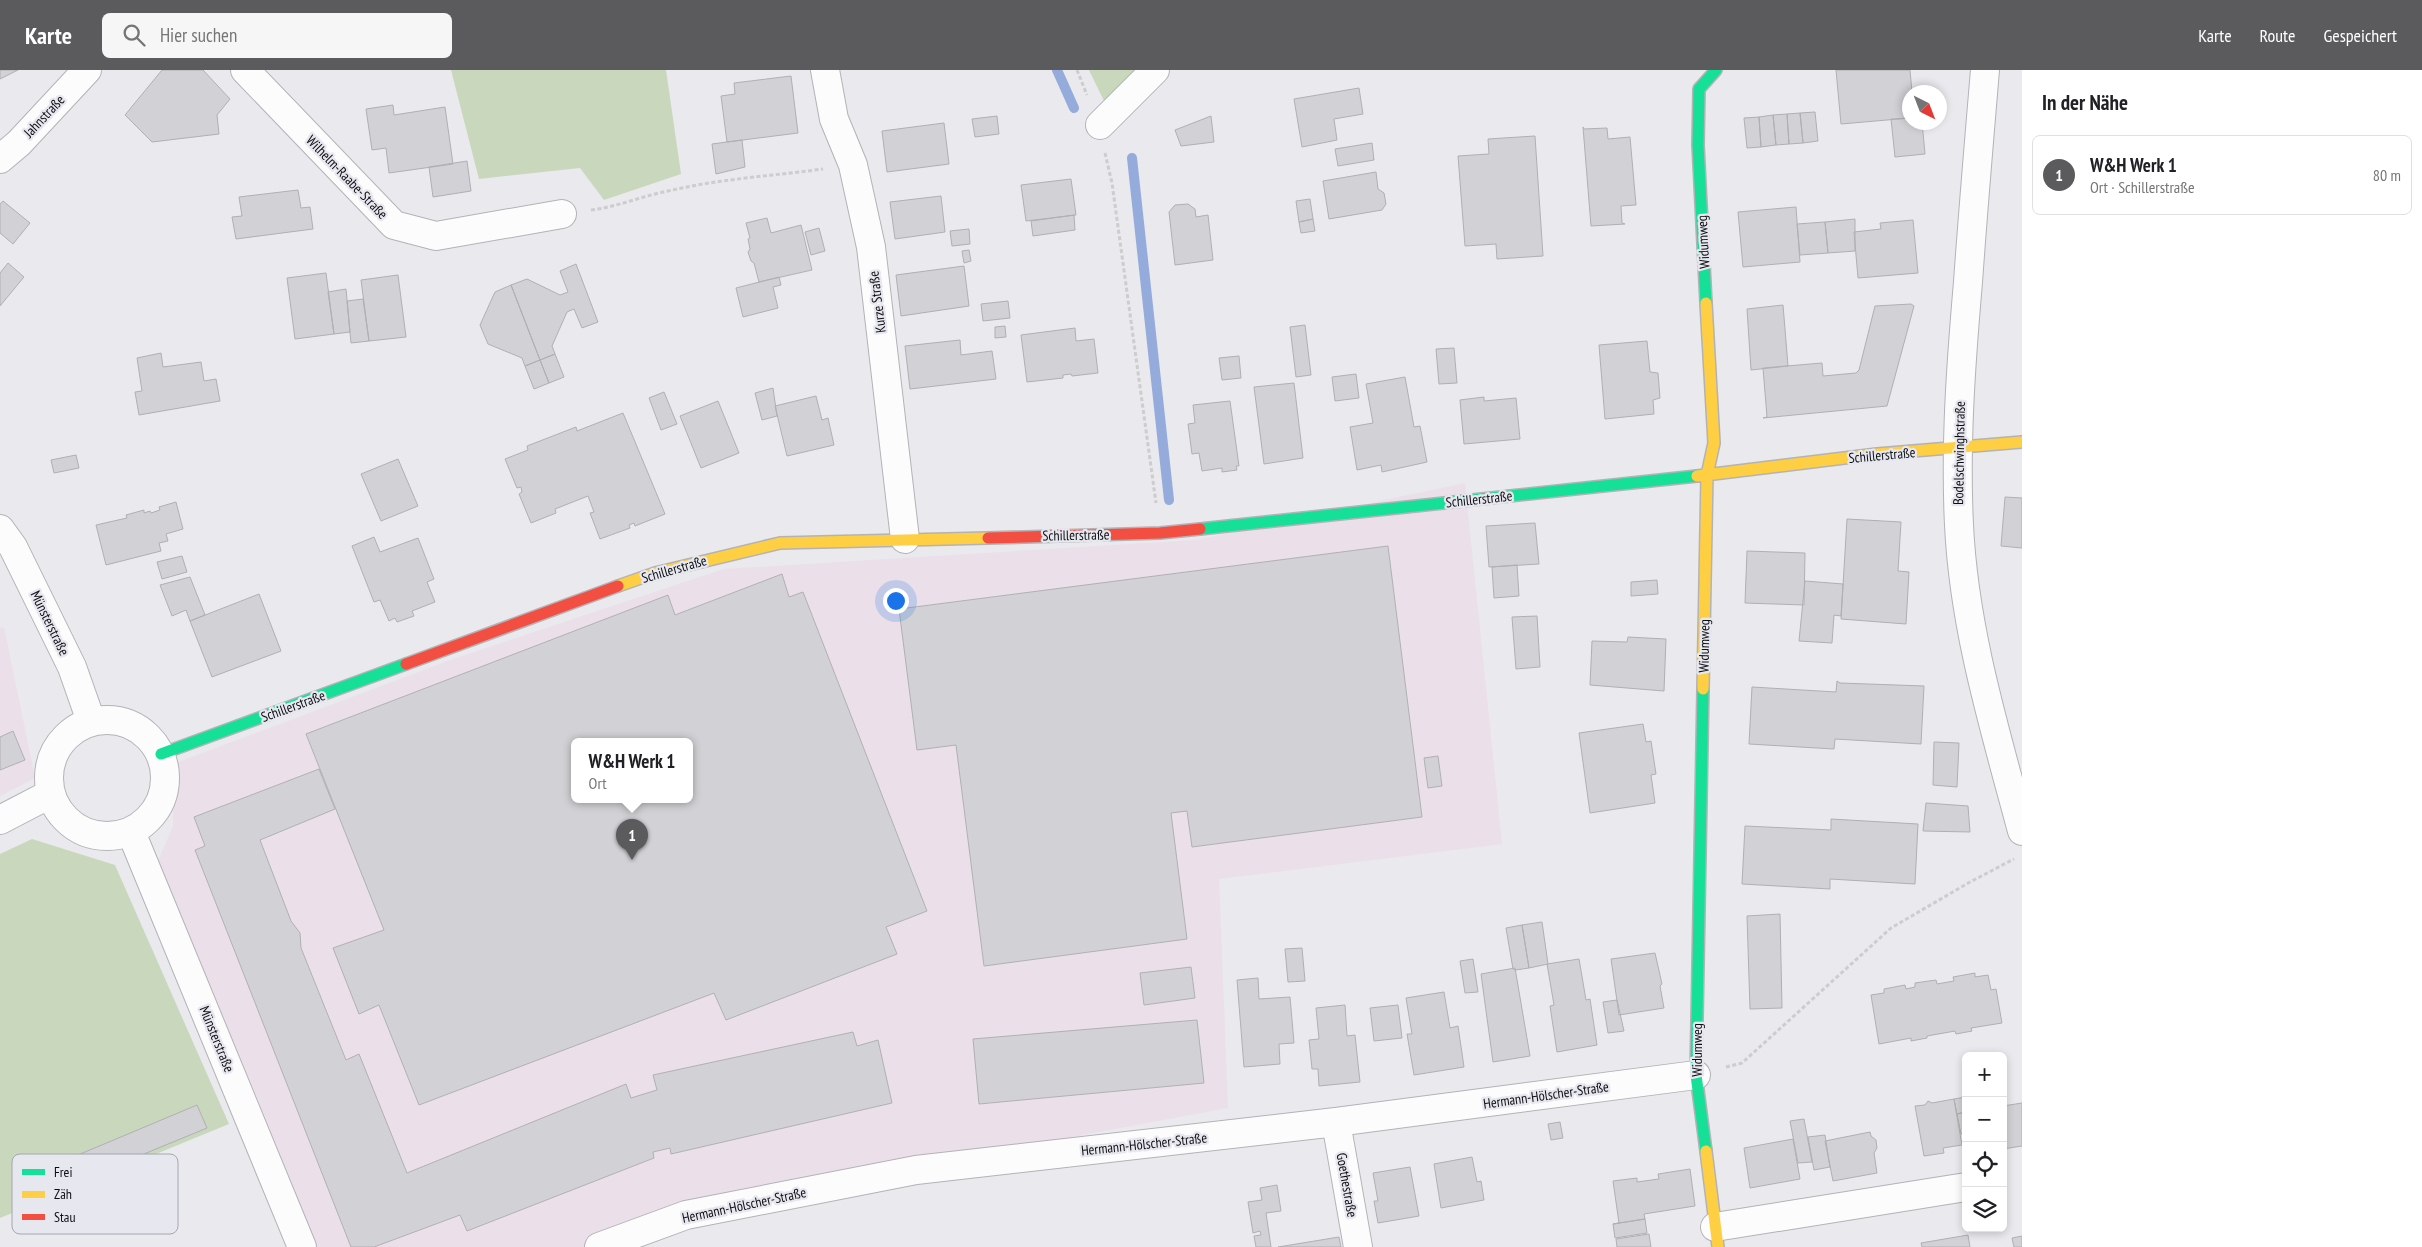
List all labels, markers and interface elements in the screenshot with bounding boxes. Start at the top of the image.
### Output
search box [102,13,452,58]
text: Karte [25,20,72,51]
icon: search [120,21,148,49]
text: Hier suchen [160,23,237,47]
text: Karte [2198,24,2232,47]
text: Route [2260,24,2295,47]
text: Gespeichert [2323,24,2397,47]
north arrow [1902,85,1947,130]
text: In der Nähe [2042,89,2128,116]
street label: Jahnstraße [19,91,68,142]
street label: Wilhelm-Raabe-Straße [302,131,392,223]
text: W&H Werk 1 [2090,153,2177,177]
text: 1 [2055,165,2063,185]
text: 80 m [2373,165,2401,185]
text: Ort · Schillerstraße [2090,177,2195,197]
street label: Widumweg [1693,215,1713,269]
street label: Kurze Straße [864,270,890,334]
street label: Bodelschwinghstraße [1949,401,1969,505]
street label: Schillerstraße [1848,443,1916,467]
street label: Schillerstraße [1445,487,1513,511]
street label: Schillerstraße [1042,525,1110,545]
street label: Schillerstraße [639,551,709,587]
street label: Münsterstraße [27,588,73,659]
your location [883,588,909,614]
street label: Widumweg [1695,619,1713,673]
street label: Schillerstraße [258,686,328,726]
popup [571,738,693,803]
text: W&H Werk 1 [589,749,675,773]
text: Ort [589,773,607,793]
pin: 1 [616,819,648,860]
street label: Münsterstraße [196,1003,239,1075]
street label: Widumweg [1688,1023,1706,1077]
map controls [1962,1052,2007,1232]
button: + [1962,1052,2007,1097]
street label: Hermann-Hölscher-Straße [1482,1077,1610,1113]
button: − [1962,1097,2007,1142]
street label: Hermann-Hölscher-Straße [1080,1128,1208,1160]
button: locate [1962,1142,2007,1187]
street label: Goethestraße [1332,1151,1362,1219]
legend [12,1154,178,1234]
text: Frei [54,1163,72,1181]
street label: Hermann-Hölscher-Straße [680,1183,808,1227]
text: Zäh [54,1185,72,1203]
button: layers [1962,1187,2007,1232]
text: Stau [54,1208,76,1226]

